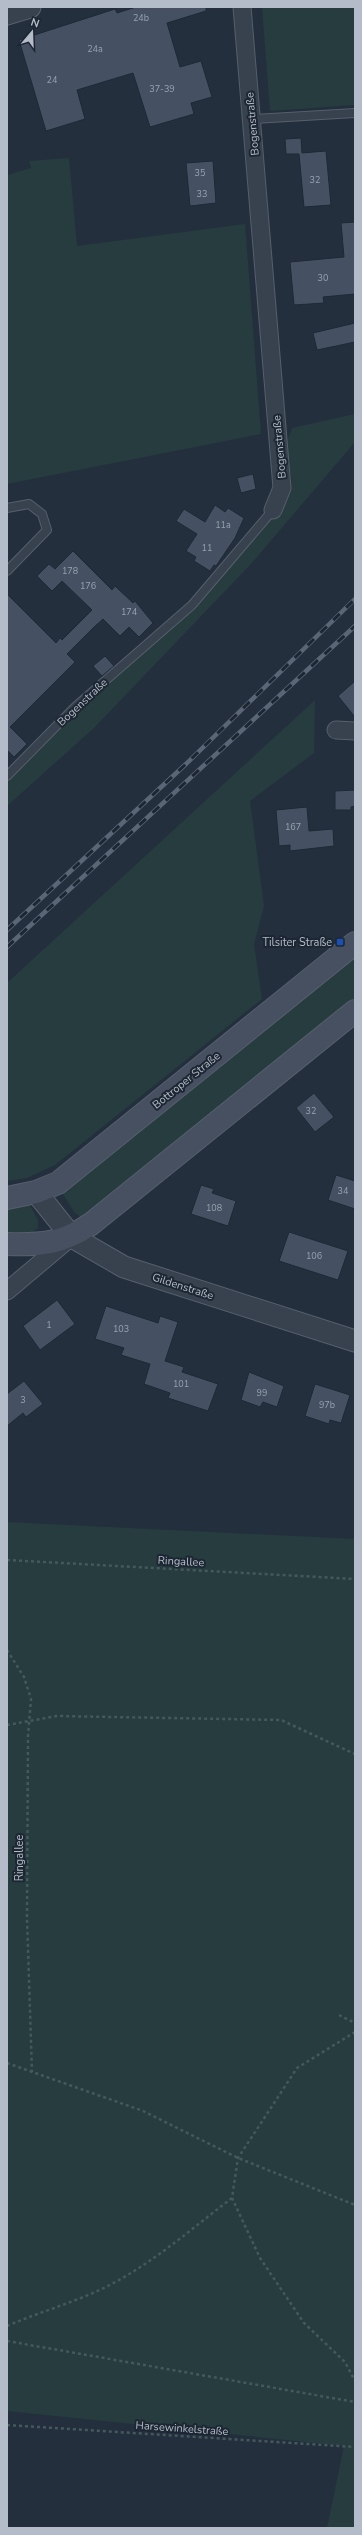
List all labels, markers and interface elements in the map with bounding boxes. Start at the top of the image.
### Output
north arrow [12,12,52,52]
house number: 24b [133,12,149,24]
text: N [29,15,41,31]
house number: 24a [87,43,103,55]
house number: 24 [47,74,58,86]
house number: 37-39 [149,83,175,95]
street label: Bogenstraße [242,92,263,156]
house number: 35 [195,167,205,179]
house number: 32 [310,174,320,186]
house number: 33 [197,188,207,200]
house number: 30 [318,272,328,284]
street label: Bogenstraße [269,415,290,479]
house number: 11a [215,519,231,531]
house number: 11 [202,542,212,554]
house number: 178 [62,565,78,577]
house number: 176 [80,580,96,592]
house number: 174 [121,606,138,618]
street label: Bogenstraße [54,675,111,730]
house number: 167 [285,821,301,833]
place label: Tilsiter Straße [262,935,332,950]
marker: Tilsiter Straße [335,937,345,947]
street label: Bottroper Straße [149,1048,223,1112]
house number: 32 [306,1105,316,1117]
house number: 34 [338,1185,349,1197]
house number: 108 [206,1202,222,1214]
house number: 106 [306,1250,322,1262]
street label: Gildenstraße [150,1270,216,1303]
house number: 1 [46,1319,52,1331]
house number: 103 [113,1323,129,1335]
house number: 101 [173,1378,189,1390]
house number: 99 [257,1387,267,1399]
house number: 3 [20,1394,26,1406]
house number: 97b [319,1399,335,1411]
street label: Ringallee [157,1553,205,1570]
street label: Ringallee [12,1835,27,1881]
street label: Harsewinkelstraße [135,2418,229,2439]

